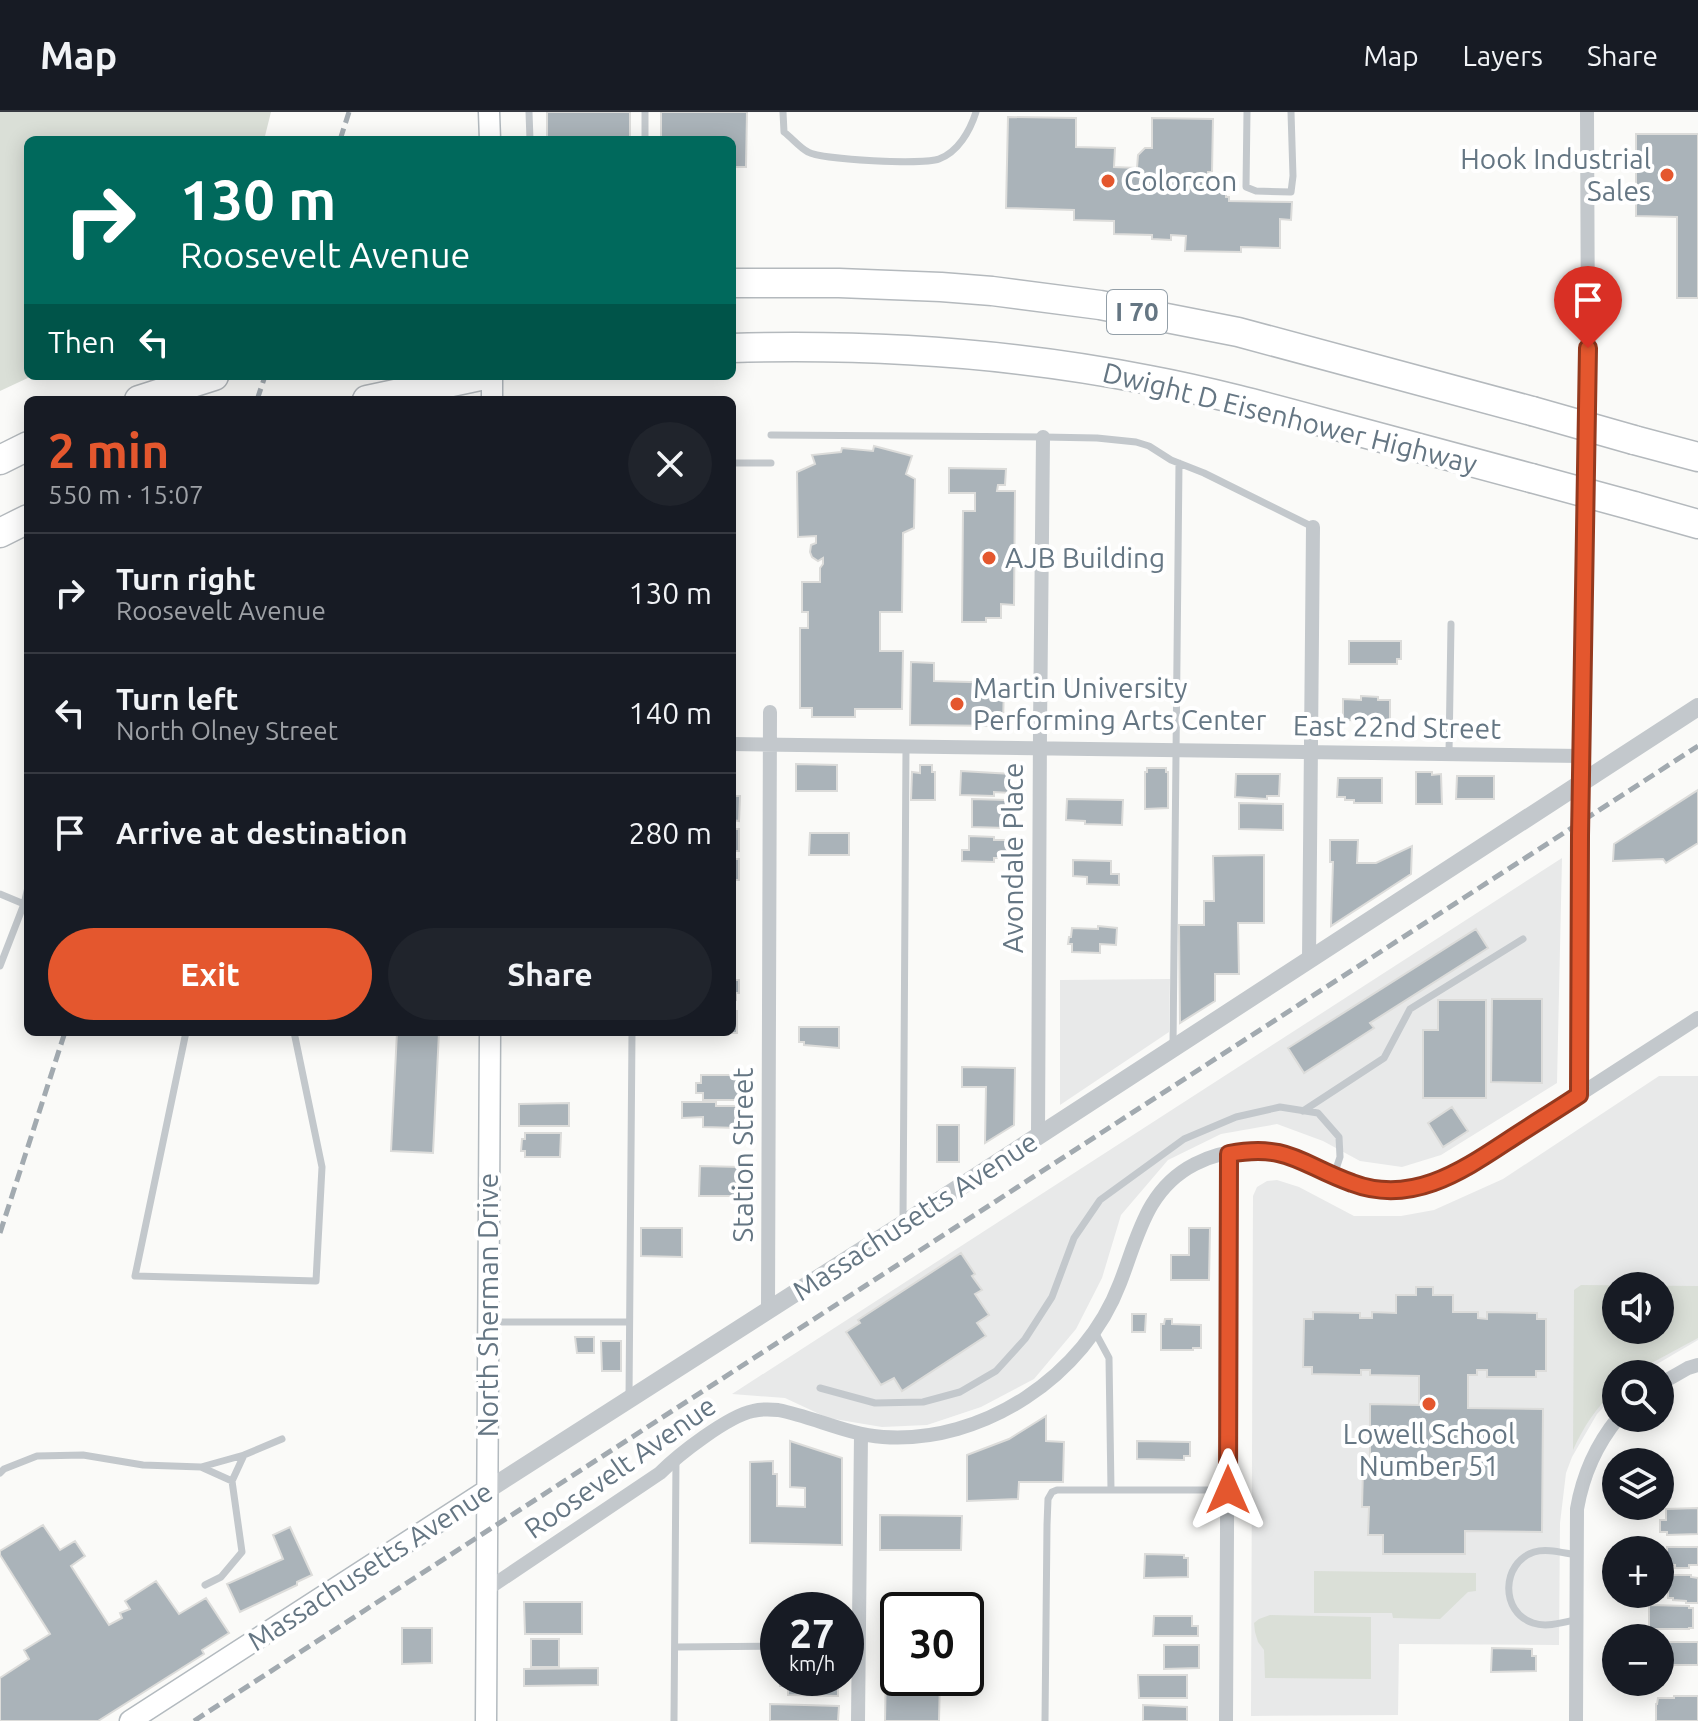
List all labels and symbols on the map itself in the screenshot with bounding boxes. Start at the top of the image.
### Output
place label: Hook Industrial Sales [1460,143,1651,206]
place label: Colorcon [1124,165,1237,196]
marker: Hook Industrial Sales [1658,166,1676,184]
marker: Colorcon [1099,172,1117,190]
pin [1554,266,1622,348]
road number: I 70 [1107,290,1167,334]
street label: Dwight D Eisenhower Highway [1100,356,1480,479]
place label: AJB Building [1005,542,1165,573]
marker: AJB Building [980,549,998,567]
place label: Martin University Performing Arts Center [973,672,1267,735]
marker: Martin University Performing Arts Center [948,695,966,713]
street label: East 22nd Street [1293,709,1501,744]
street label: Avondale Place [997,763,1028,953]
street label: Station Street [727,1068,758,1242]
street label: Massachusetts Avenue [787,1125,1043,1306]
street label: North Sherman Drive [472,1173,503,1437]
street label: Roosevelt Avenue [518,1389,721,1544]
marker: Lowell School Number 51 [1420,1395,1438,1413]
place label: Lowell School Number 51 [1343,1418,1515,1481]
position arrow [1186,1448,1270,1532]
street label: Massachusetts Avenue [242,1475,498,1656]
speed limit sign: 30 [880,1592,984,1696]

